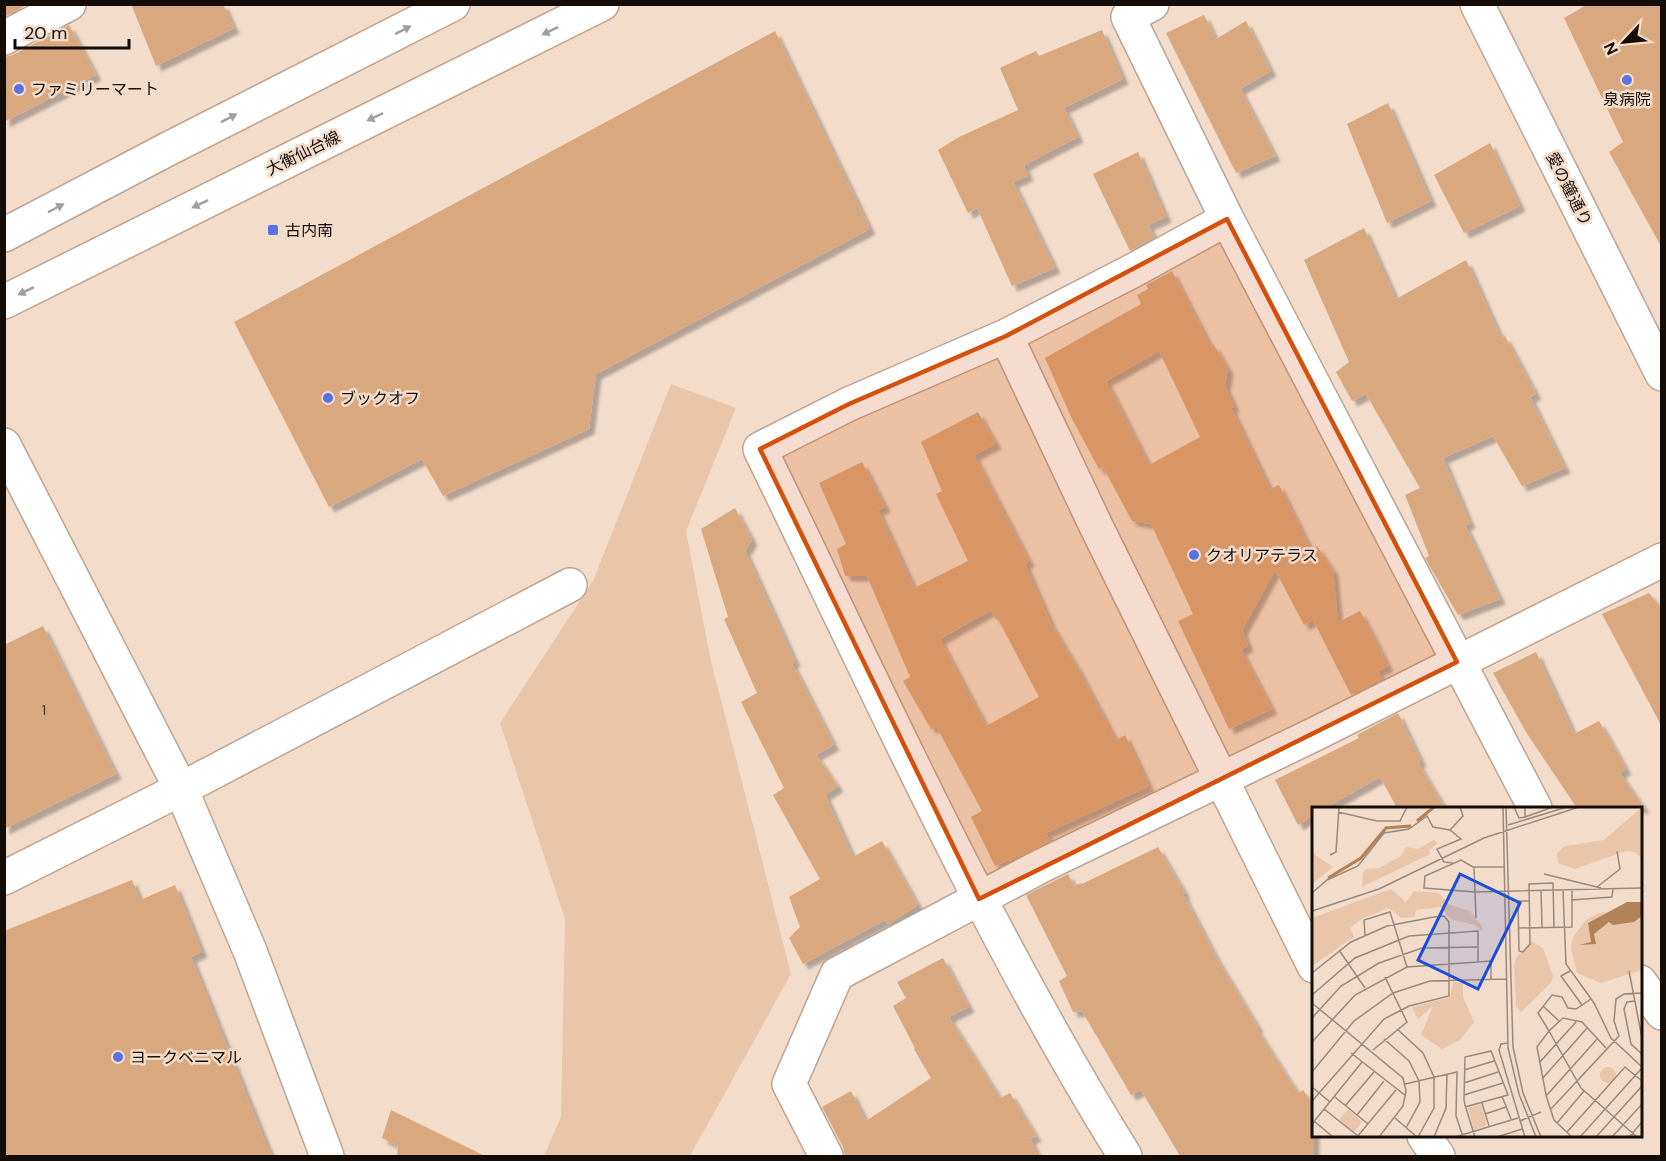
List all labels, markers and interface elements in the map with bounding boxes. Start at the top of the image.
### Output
scale bar [15,12,129,50]
north arrow [1594,12,1654,72]
text: 20 m [24,21,67,45]
one-way arrow [394,25,412,35]
one-way arrow [541,26,558,35]
text: N [1599,39,1623,58]
marker: 泉病院 [1620,73,1634,87]
place label: ファミリーマート [31,79,159,100]
marker: ファミリーマート [12,82,26,96]
place label: 泉病院 [1603,89,1651,110]
one-way arrow [366,112,384,122]
one-way arrow [221,113,238,123]
street label: 大衡仙台線 [262,126,344,180]
street label: 愛の鐘通り [1541,149,1597,229]
one-way arrow [192,200,209,209]
one-way arrow [48,203,65,213]
place label: 古内南 [285,220,333,241]
marker: 古内南 [266,223,280,237]
one-way arrow [17,286,34,296]
place label: ブックオフ [340,388,420,409]
marker: ブックオフ [321,391,335,405]
place label: クオリアテラス [1206,545,1318,566]
marker: クオリアテラス [1187,548,1201,562]
house number: 1 [42,701,46,719]
inset map [1312,807,1642,1137]
place label: ヨークベニマル [130,1047,242,1068]
marker: ヨークベニマル [111,1050,125,1064]

